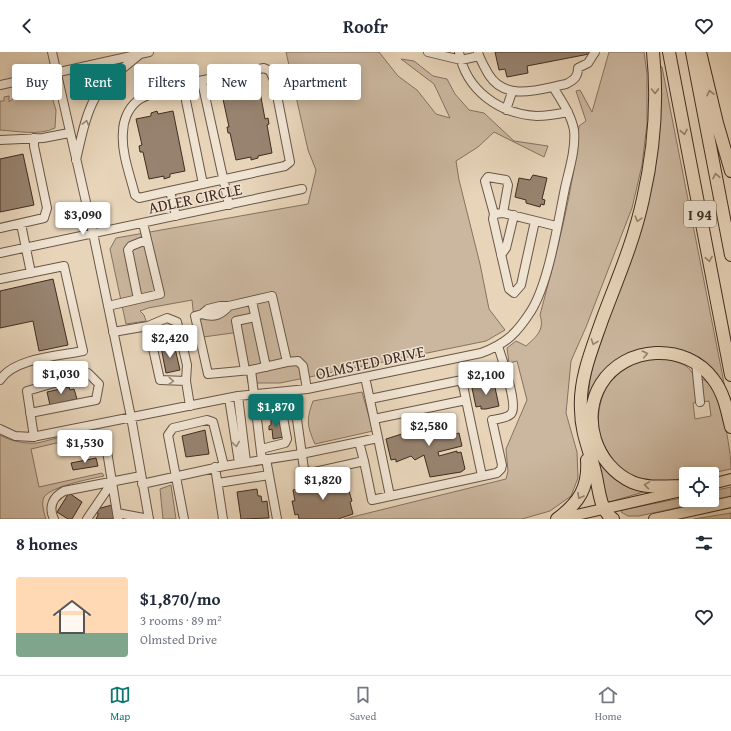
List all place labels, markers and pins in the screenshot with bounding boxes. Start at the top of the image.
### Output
pin: $3,090 [50,202,116,236]
pin: $2,420 [137,325,203,359]
pin: $1,030 [28,361,94,395]
pin: $2,100 [453,362,519,396]
pin: $1,870 [243,394,309,428]
pin: $2,580 [396,413,462,447]
pin: $1,530 [52,430,118,464]
pin: $1,820 [290,467,356,501]

